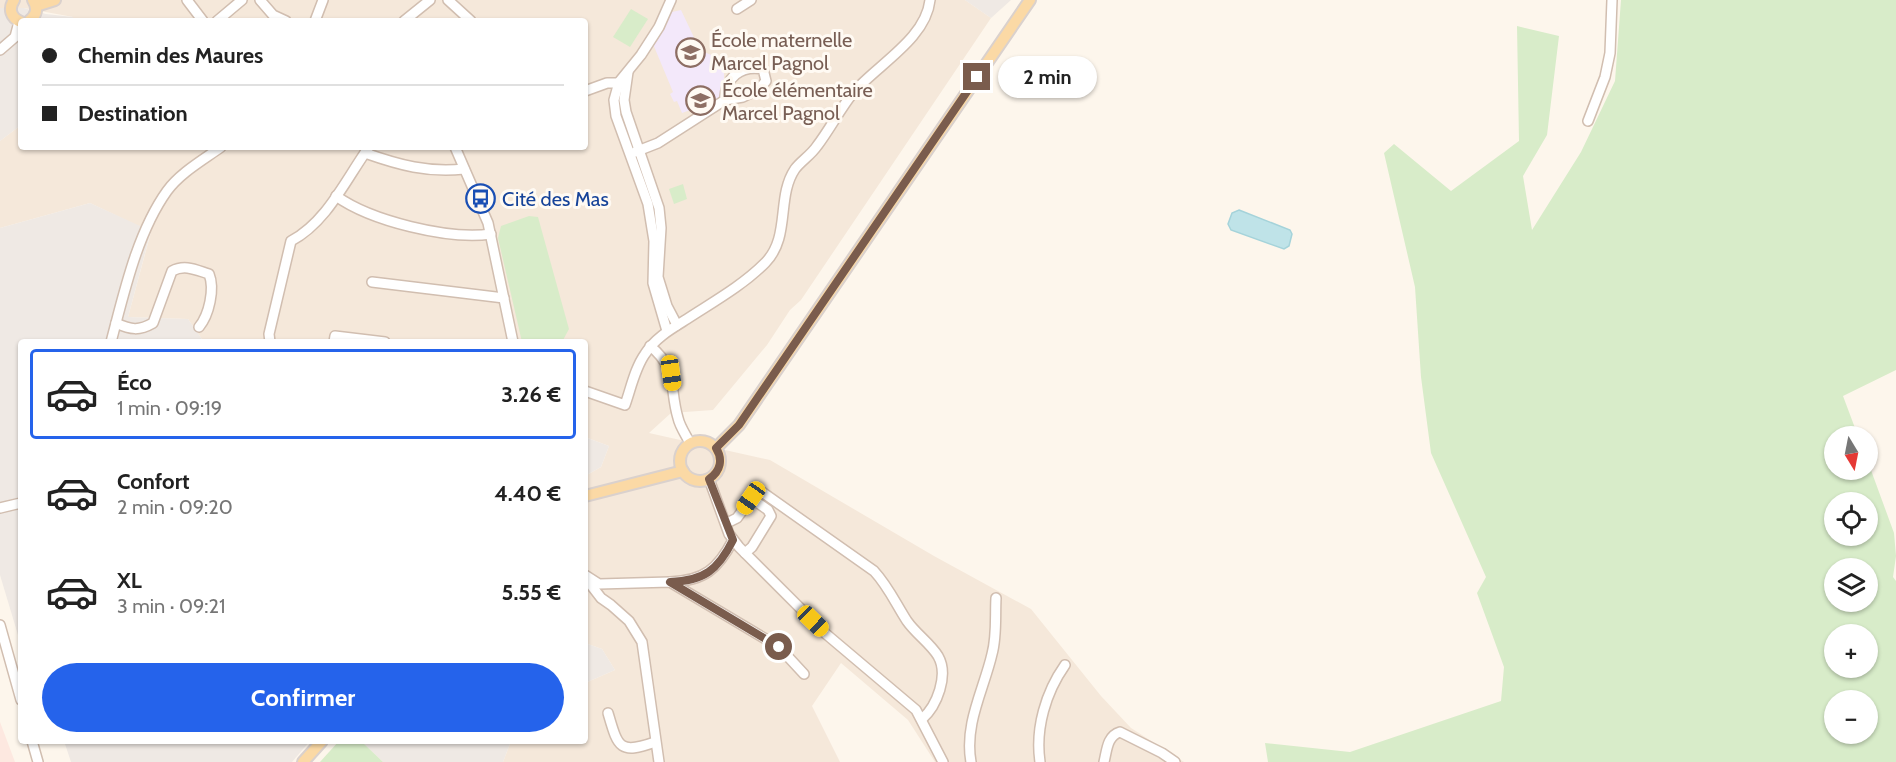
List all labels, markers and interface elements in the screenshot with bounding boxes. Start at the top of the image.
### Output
place label: École maternelle Marcel Pagnol [711,28,852,75]
school or university icon: École maternelle Marcel Pagnol [674,36,706,68]
text: Chemin des Maures [78,42,263,69]
callout: 2 min [998,56,1097,98]
route end [963,63,990,90]
text: 2 min [1023,65,1072,89]
place label: École élémentaire Marcel Pagnol [722,78,873,125]
school or university icon: École élémentaire Marcel Pagnol [685,85,717,117]
text: Destination [78,100,188,127]
bus stop icon: Cité des Mas [465,183,497,215]
place label: Cité des Mas [502,187,609,211]
car [660,354,682,392]
icon: car [45,367,99,421]
text: Éco [117,369,152,396]
text: 3.26 € [501,381,561,408]
text: 1 min · 09:19 [117,396,222,420]
north arrow [1824,426,1878,480]
map controls [1824,426,1878,744]
icon: car [45,466,99,520]
text: Confort [117,468,190,495]
car [733,478,769,518]
text: 4.40 € [494,480,561,507]
button: locate [1824,492,1878,546]
text: 2 min · 09:20 [117,495,233,519]
button: layers [1824,558,1878,612]
icon: car [45,565,99,619]
text: XL [117,567,142,594]
text: 5.55 € [502,579,561,606]
text: 3 min · 09:21 [117,594,226,618]
car [794,602,832,640]
button: + [1824,624,1878,678]
route start [765,633,792,660]
button: Confirmer [42,663,564,732]
button: − [1824,690,1878,744]

